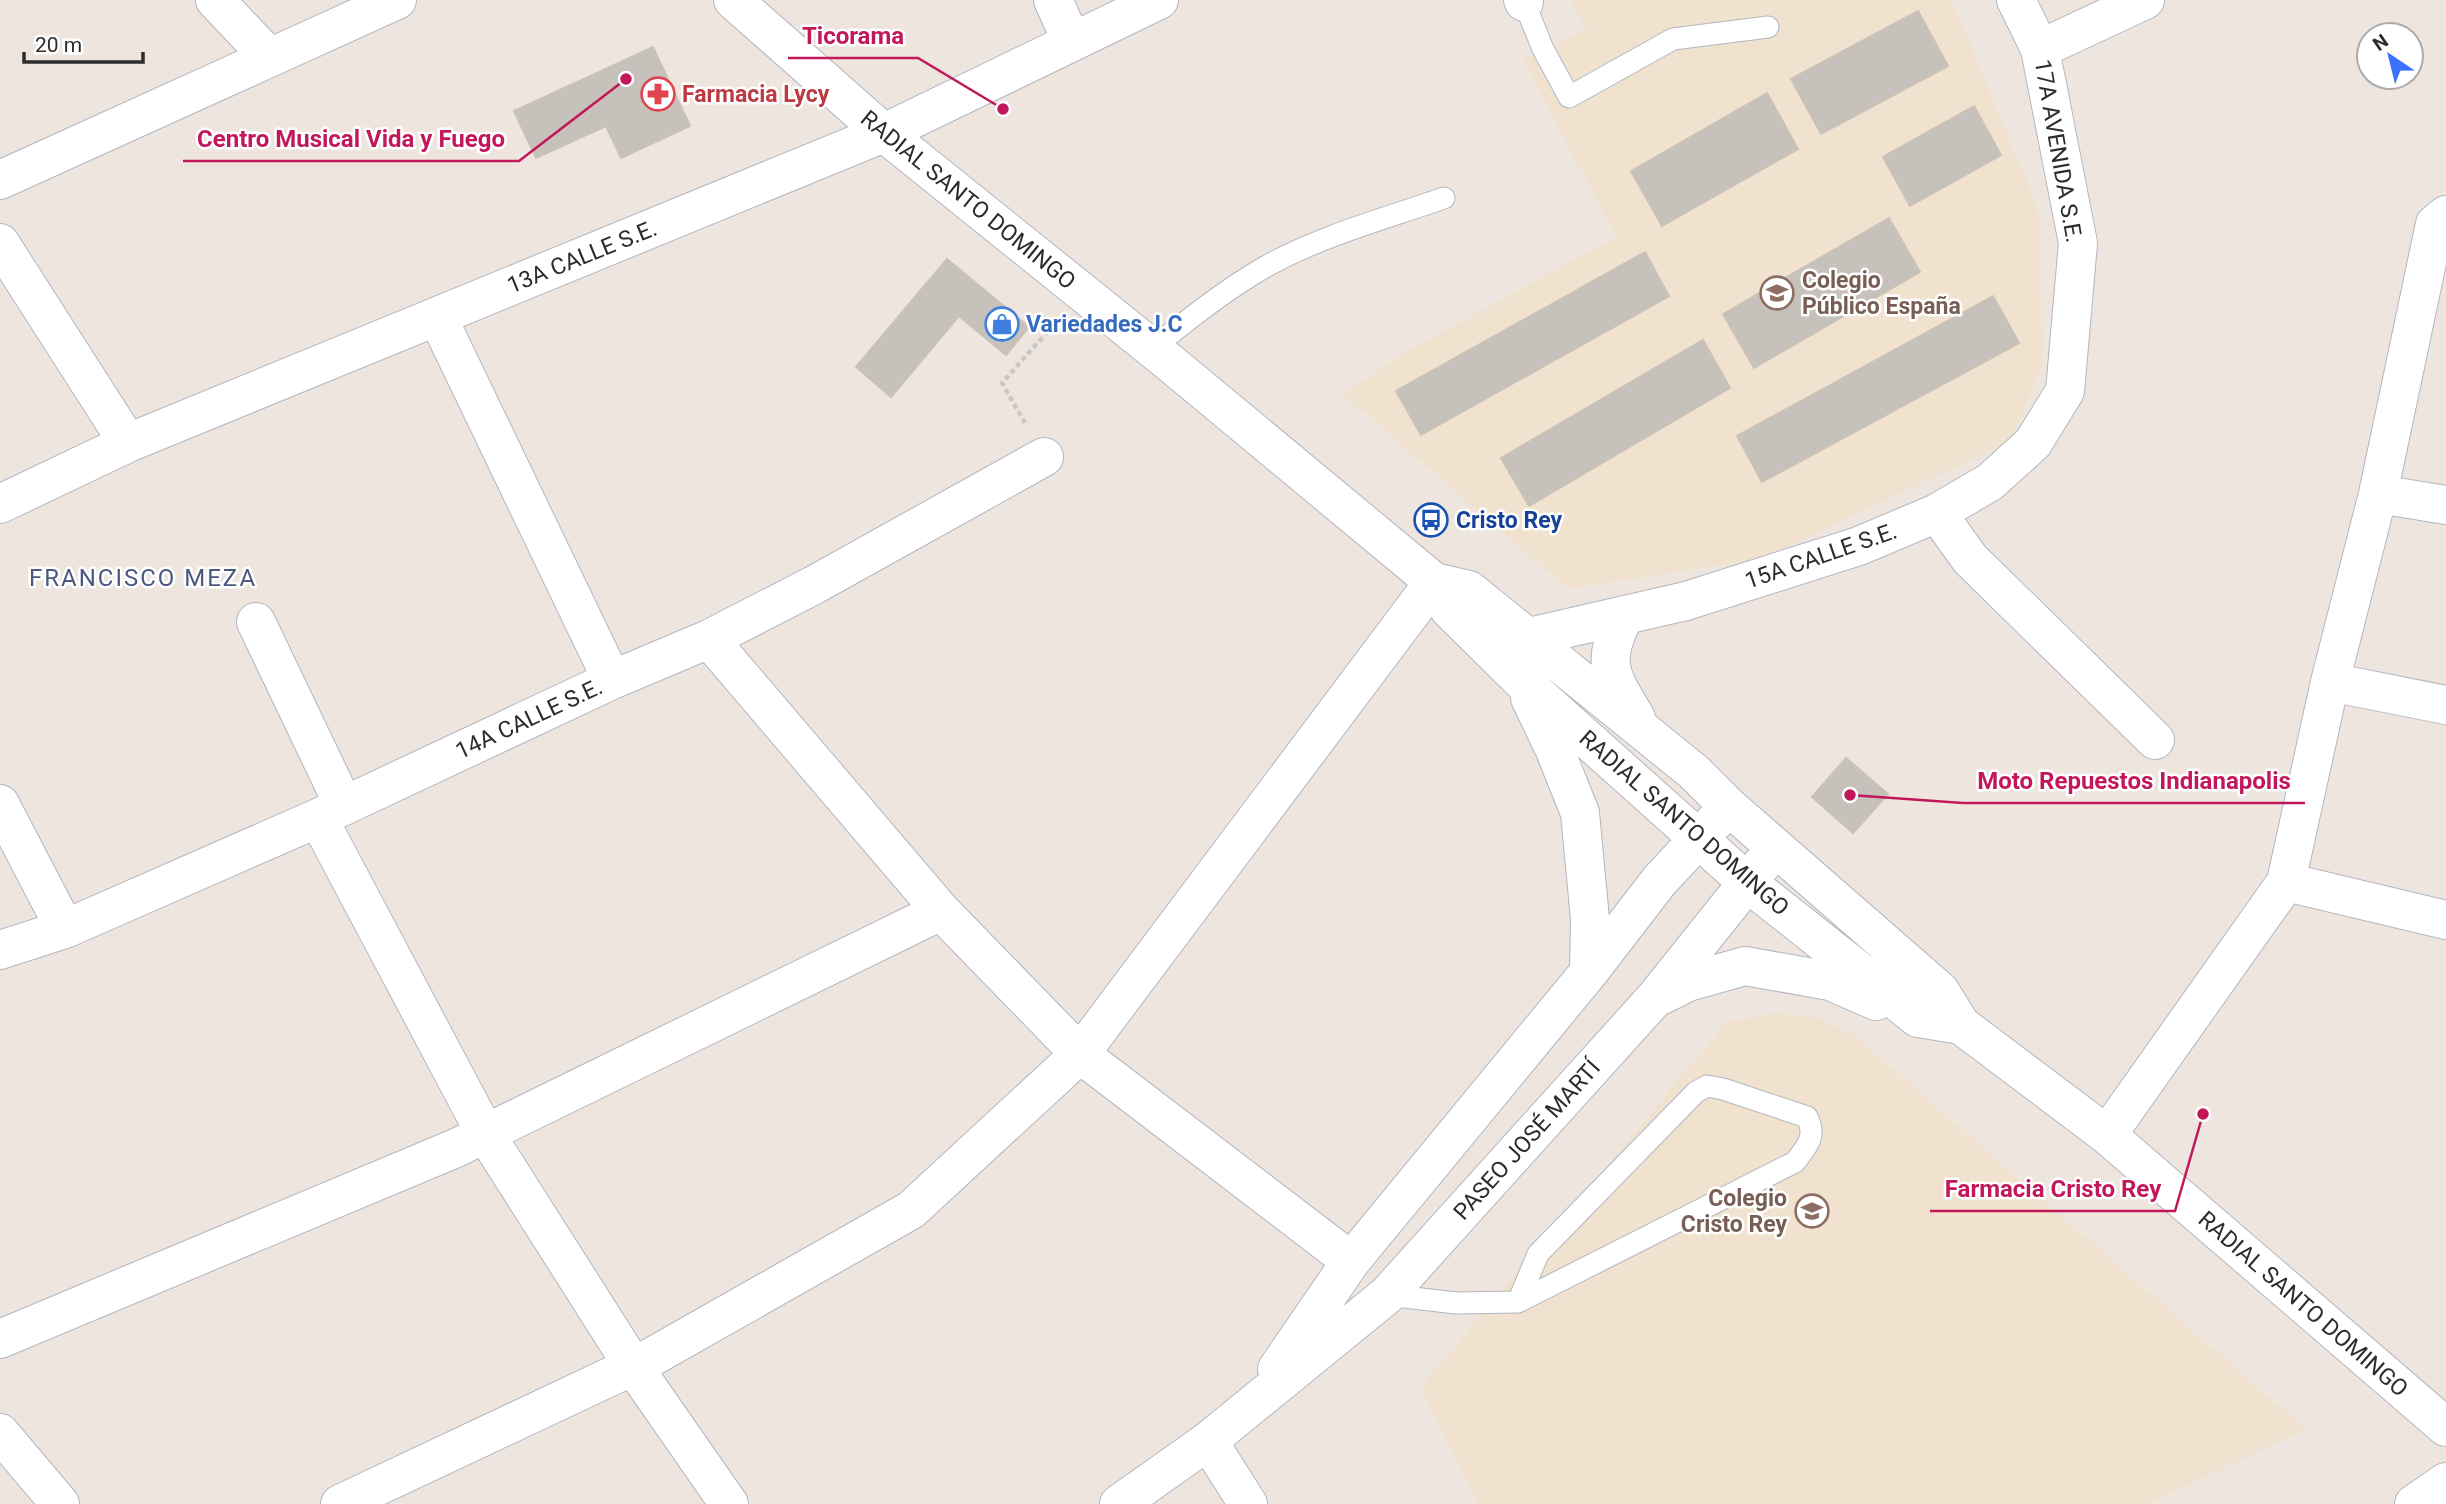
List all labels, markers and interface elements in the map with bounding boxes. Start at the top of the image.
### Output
callout: Ticorama [788,13,918,58]
scale bar [24,21,144,65]
north arrow [2355,21,2425,91]
text: Ticorama [802,22,904,50]
text: N [2368,29,2393,56]
text: 20 m [35,33,82,57]
street label: 17A AVENIDA S.E. [2029,57,2087,245]
pharmacy icon: Farmacia Lycy [639,75,677,113]
place label: Farmacia Lycy [682,81,830,108]
street label: RADIAL SANTO DOMINGO [855,105,1081,295]
callout: Centro Musical Vida y Fuego [183,116,519,161]
text: Centro Musical Vida y Fuego [197,125,505,153]
street label: 13A CALLE S.E. [503,215,661,299]
place label: Colegio Público España [1802,267,1961,320]
school or university icon: Colegio Público España [1758,274,1796,312]
shop icon: Variedades J.C [983,305,1021,343]
place label: Variedades J.C [1026,311,1182,338]
bus stop icon: Cristo Rey [1412,501,1450,539]
place label: Cristo Rey [1456,507,1563,534]
street label: 15A CALLE S.E. [1741,517,1901,595]
district label: FRANCISCO MEZA [29,564,257,592]
street label: 14A CALLE S.E. [451,673,607,765]
street label: RADIAL SANTO DOMINGO [1574,725,1794,921]
callout: Moto Repuestos Indianapolis [1963,758,2305,803]
text: Moto Repuestos Indianapolis [1977,767,2291,795]
street label: PASEO JOSÉ MARTÍ [1447,1053,1606,1225]
callout: Farmacia Cristo Rey [1930,1166,2175,1211]
text: Farmacia Cristo Rey [1945,1175,2162,1203]
place label: Colegio Cristo Rey [1681,1185,1787,1238]
school or university icon: Colegio Cristo Rey [1793,1192,1831,1230]
street label: RADIAL SANTO DOMINGO [2193,1206,2413,1402]

